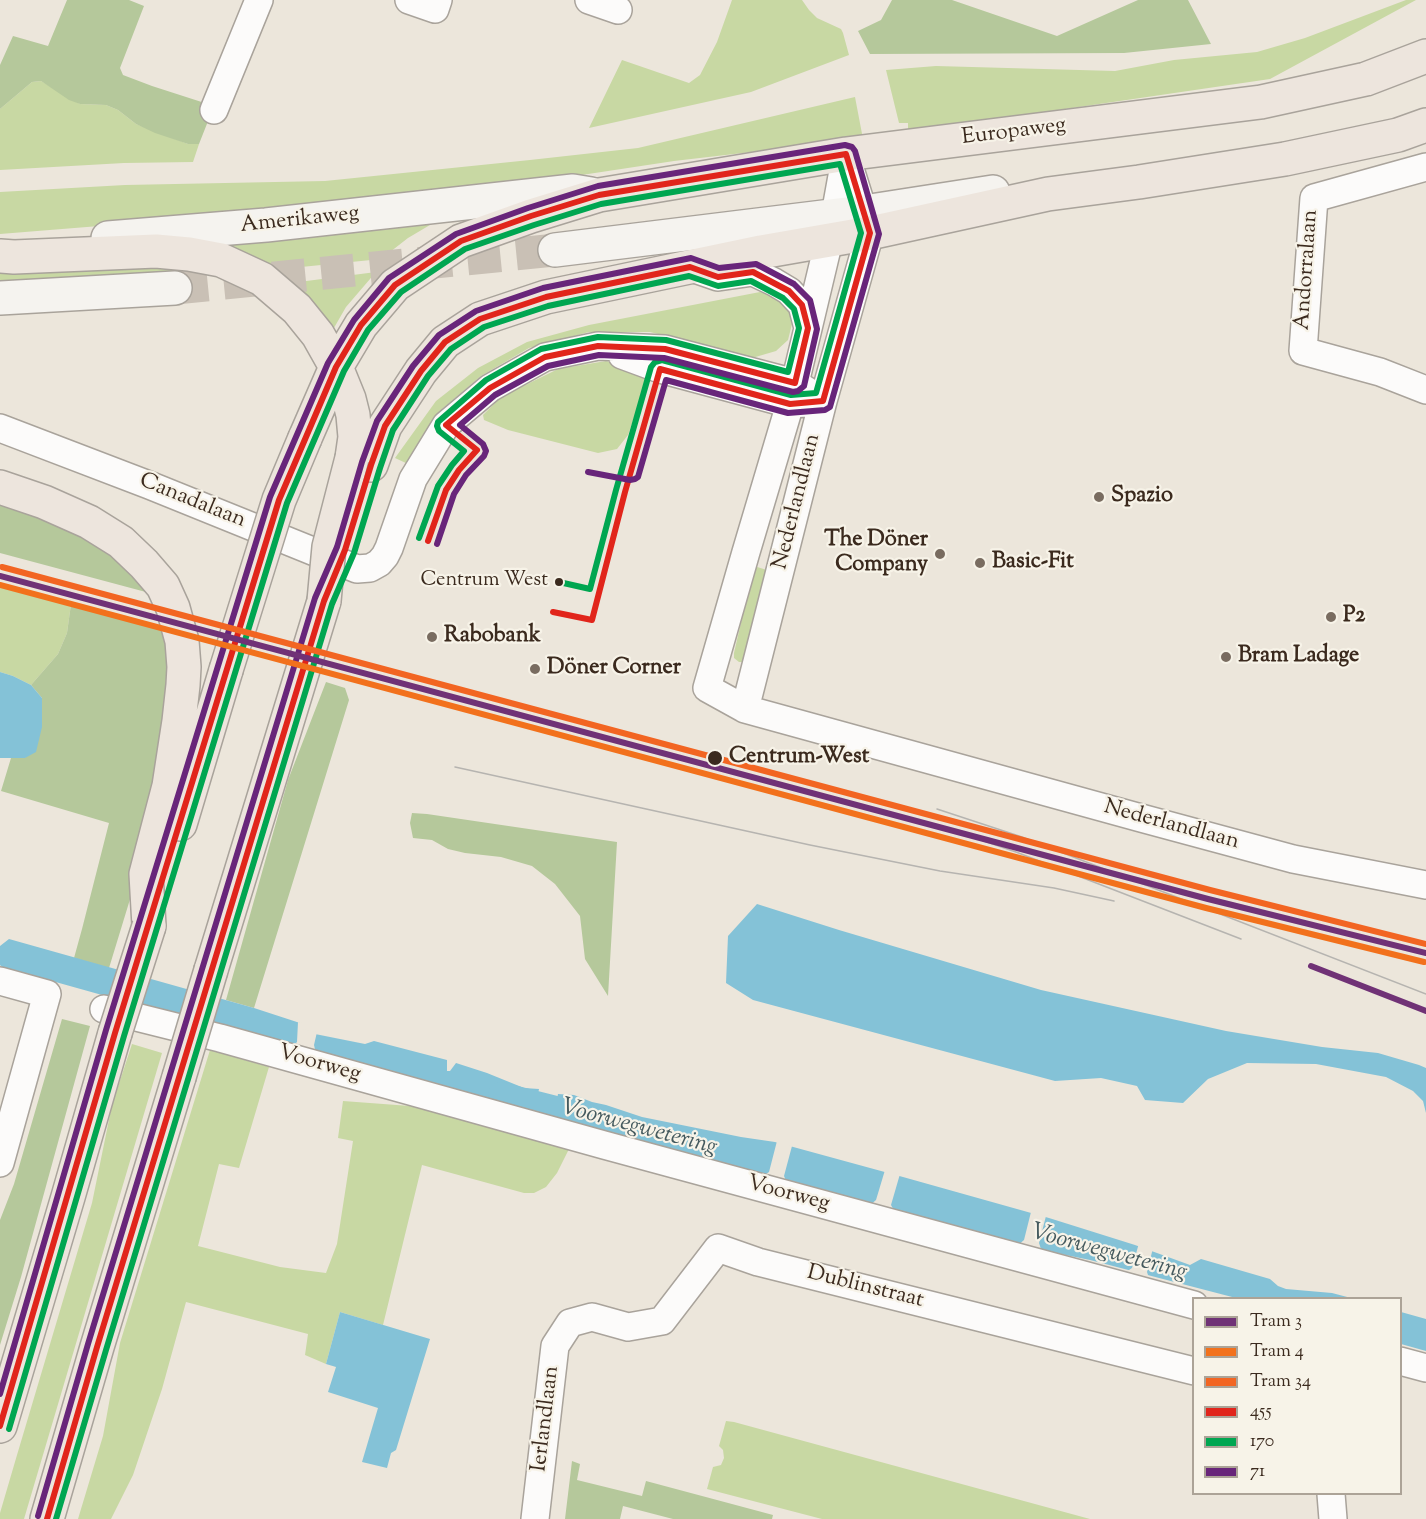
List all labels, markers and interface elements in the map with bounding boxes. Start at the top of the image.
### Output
street label: Europaweg [960,114,1068,152]
street label: Amerikaweg [239,202,361,240]
street label: Andorralaan [1291,209,1325,331]
street label: Nederlandlaan [768,431,828,573]
street label: Canadalaan [135,469,249,535]
place label: Spazio [1111,484,1173,510]
marker: Spazio [1092,490,1106,504]
place label: The Döner Company [824,528,928,580]
marker: The Döner Company [933,547,947,561]
place label: Basic-Fit [992,550,1074,576]
marker: Basic-Fit [973,556,987,570]
place label: Centrum West [421,570,548,594]
marker: Centrum West [553,576,565,588]
place label: P2 [1343,604,1365,630]
marker: P2 [1324,610,1338,624]
place label: Rabobank [444,624,541,650]
marker: Rabobank [425,630,439,644]
place label: Bram Ladage [1238,644,1359,670]
marker: Bram Ladage [1219,650,1233,664]
place label: Döner Corner [547,656,681,682]
marker: Döner Corner [528,662,542,676]
place label: Centrum-West [729,745,869,771]
marker: Centrum-West [706,749,724,767]
street label: Nederlandlaan [1100,795,1242,857]
street label: Voorweg [275,1041,363,1089]
water label: Voorwegwetering [558,1094,720,1164]
street label: Voorweg [744,1171,832,1219]
water label: Voorwegwetering [1028,1219,1190,1289]
street label: Dublinstraat [804,1261,926,1315]
legend [1192,1297,1402,1495]
text: Tram 3 [1250,1309,1302,1335]
text: Tram 4 [1250,1339,1304,1365]
street label: Ierlandlaan [527,1365,567,1473]
text: Tram 34 [1250,1369,1311,1395]
text: 455 [1250,1399,1272,1425]
text: 170 [1250,1429,1274,1455]
text: 71 [1250,1459,1265,1485]

